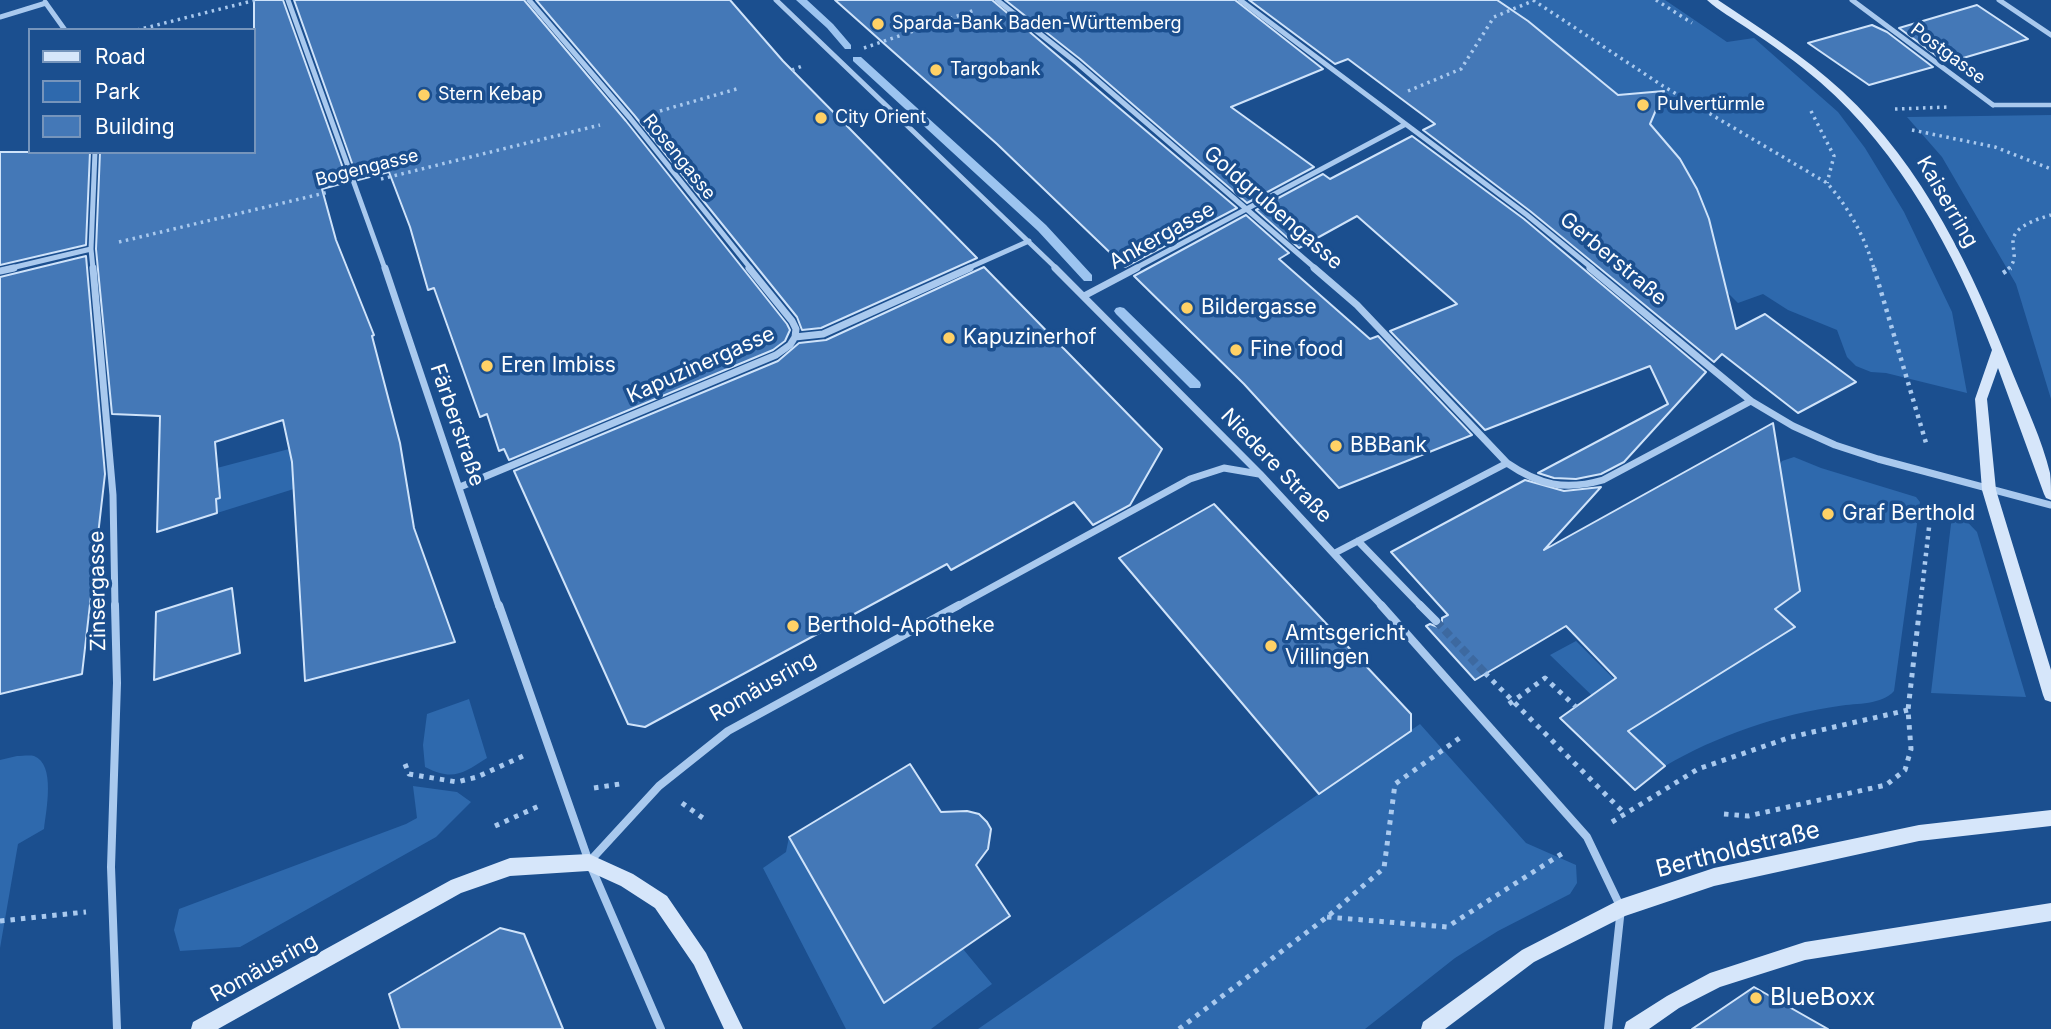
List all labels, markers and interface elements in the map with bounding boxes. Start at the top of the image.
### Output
place label: Sparda-Bank Baden-Württemberg [892,13,1181,35]
marker: Sparda-Bank Baden-Württemberg [870,16,886,32]
street label: Postgasse [1906,19,1990,89]
legend [28,28,256,154]
text: Road [95,44,146,69]
place label: Targobank [950,59,1041,81]
marker: Targobank [928,62,944,78]
text: Park [95,79,140,104]
place label: Stern Kebap [438,84,543,106]
marker: Stern Kebap [416,87,432,103]
place label: Pulvertürmle [1657,94,1765,116]
marker: Pulvertürmle [1635,97,1651,113]
place label: City Orient [835,107,926,129]
street label: Rosengasse [638,110,720,204]
marker: City Orient [813,110,829,126]
text: Building [95,114,175,139]
street label: Goldgrubengasse [1198,141,1348,275]
street label: Bogengasse [313,145,421,191]
street label: Kaiserring [1911,152,1983,252]
street label: Ankergasse [1105,197,1219,275]
street label: Gerberstraße [1554,207,1672,311]
place label: Bildergasse [1201,295,1317,321]
marker: Bildergasse [1179,300,1195,316]
street label: Kapuzinergasse [623,321,779,409]
place label: Kapuzinerhof [963,325,1097,351]
marker: Kapuzinerhof [941,330,957,346]
place label: Fine food [1250,337,1343,363]
marker: Fine food [1228,342,1244,358]
place label: Eren Imbiss [501,353,616,379]
marker: Eren Imbiss [479,358,495,374]
street label: Färberstraße [424,361,490,489]
street label: Niedere Straße [1215,404,1337,528]
place label: BBBank [1350,433,1427,459]
marker: BBBank [1328,438,1344,454]
place label: Graf Berthold [1842,501,1975,527]
marker: Graf Berthold [1820,506,1836,522]
street label: Zinsergasse [84,530,112,652]
place label: Berthold-Apotheke [807,613,995,639]
marker: Berthold-Apotheke [785,618,801,634]
place label: Amtsgericht Villingen [1285,621,1405,671]
marker: Amtsgericht Villingen [1263,638,1279,654]
street label: Romäusring [706,647,820,727]
street label: Bertholdstraße [1653,816,1823,884]
street label: Romäusring [206,928,322,1008]
place label: BlueBoxx [1770,984,1875,1012]
marker: BlueBoxx [1748,990,1764,1006]

